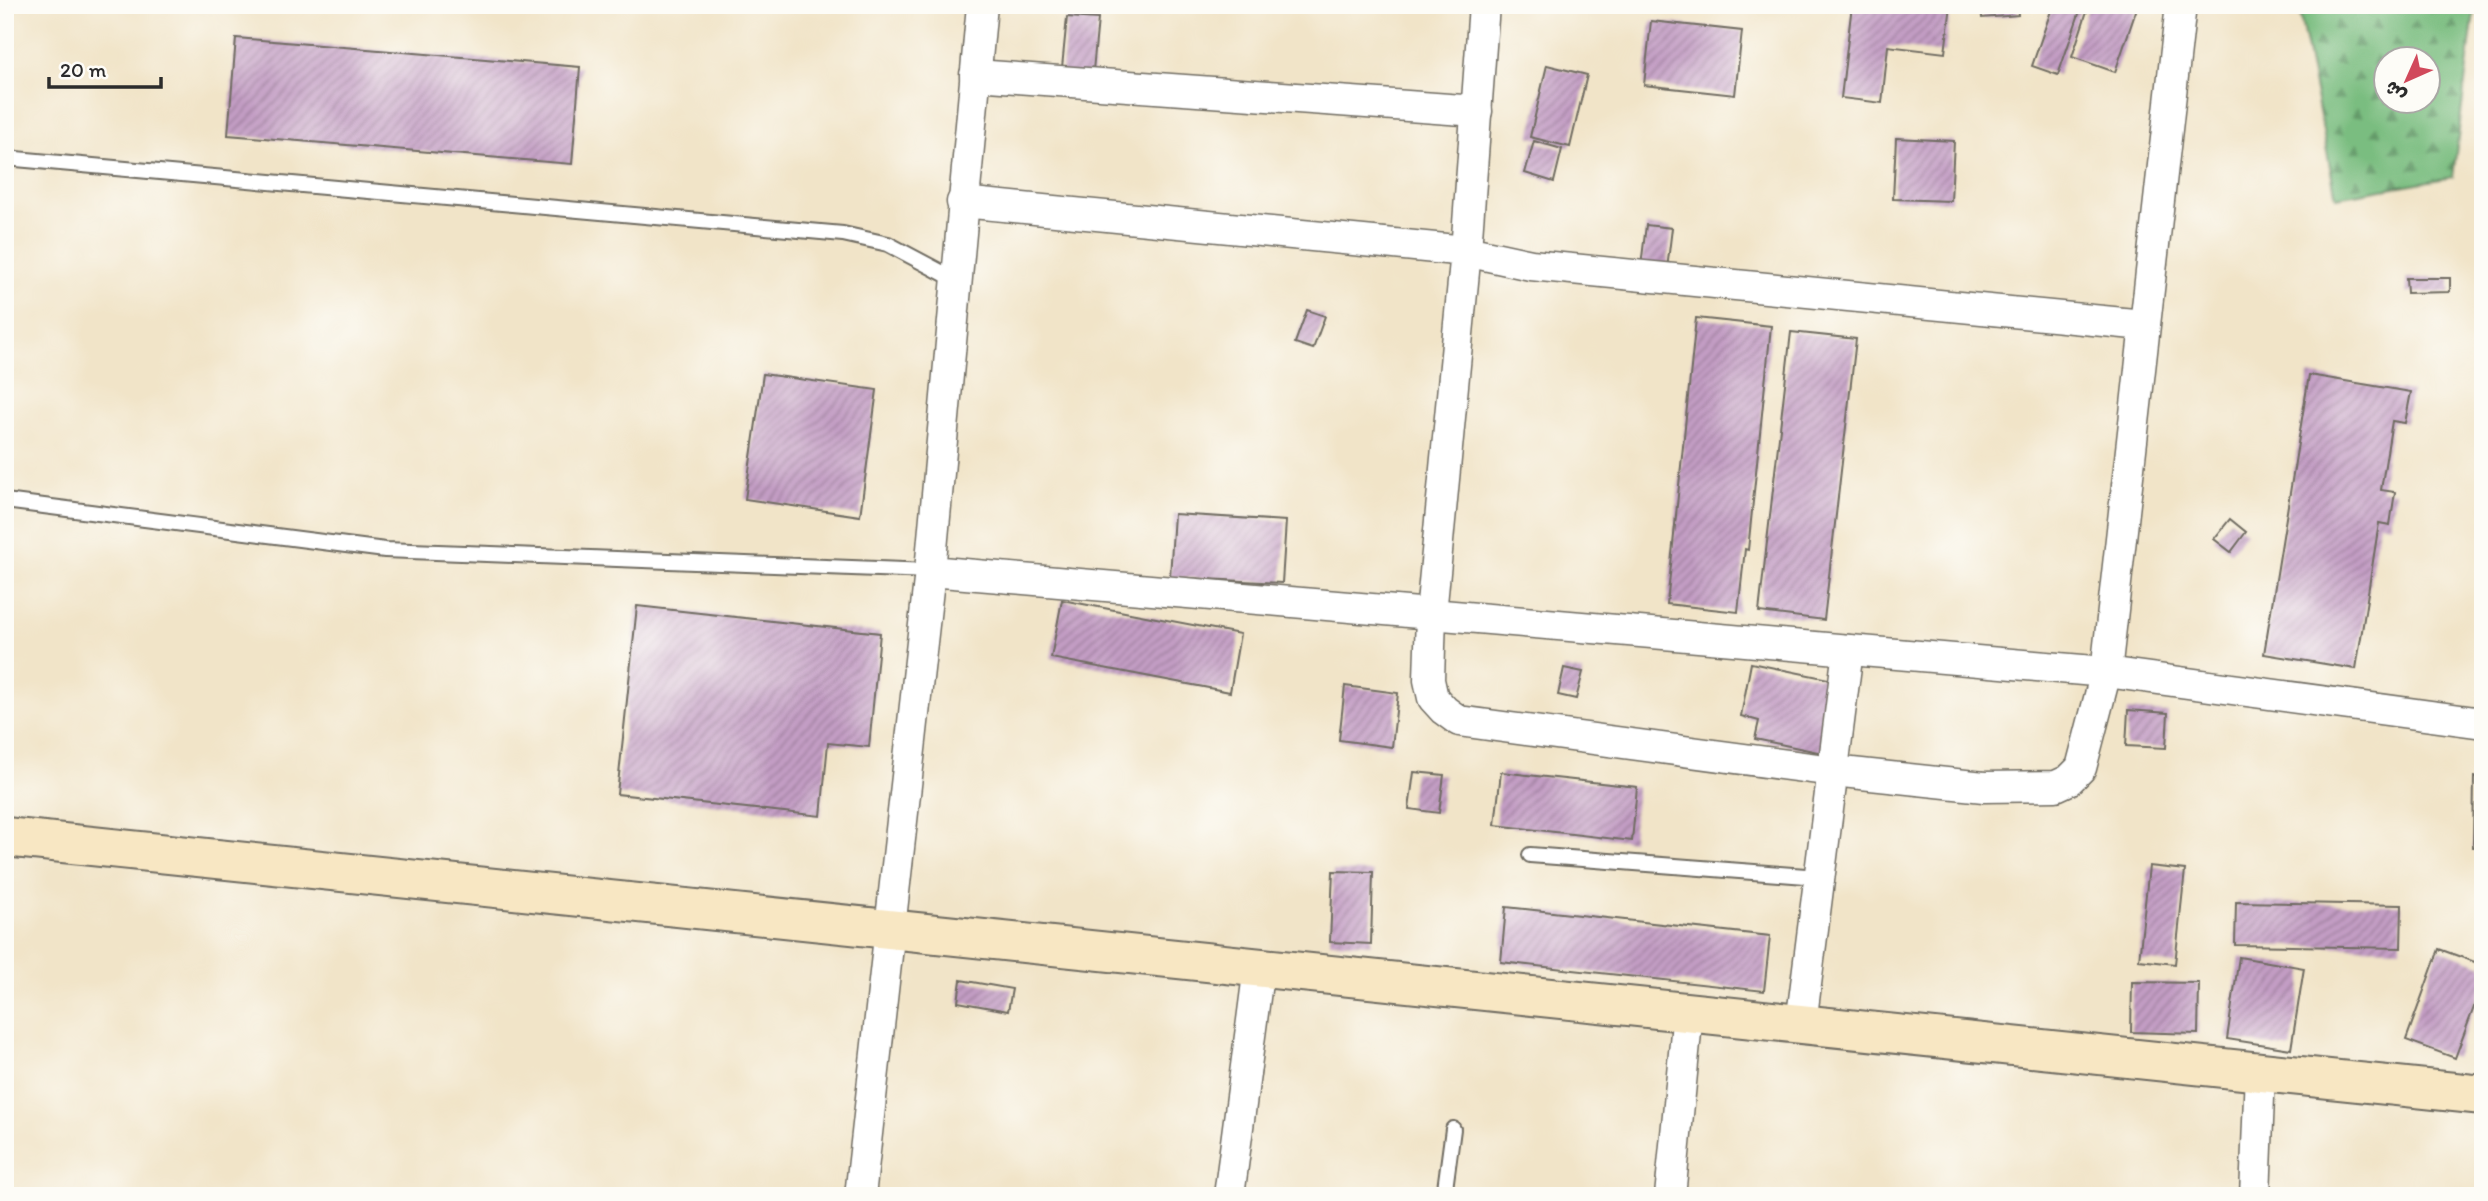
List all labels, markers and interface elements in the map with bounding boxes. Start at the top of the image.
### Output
scale bar [49,46,161,90]
north arrow [2372,46,2442,116]
text: 20 m [60,57,107,82]
text: ش [2380,76,2411,107]

